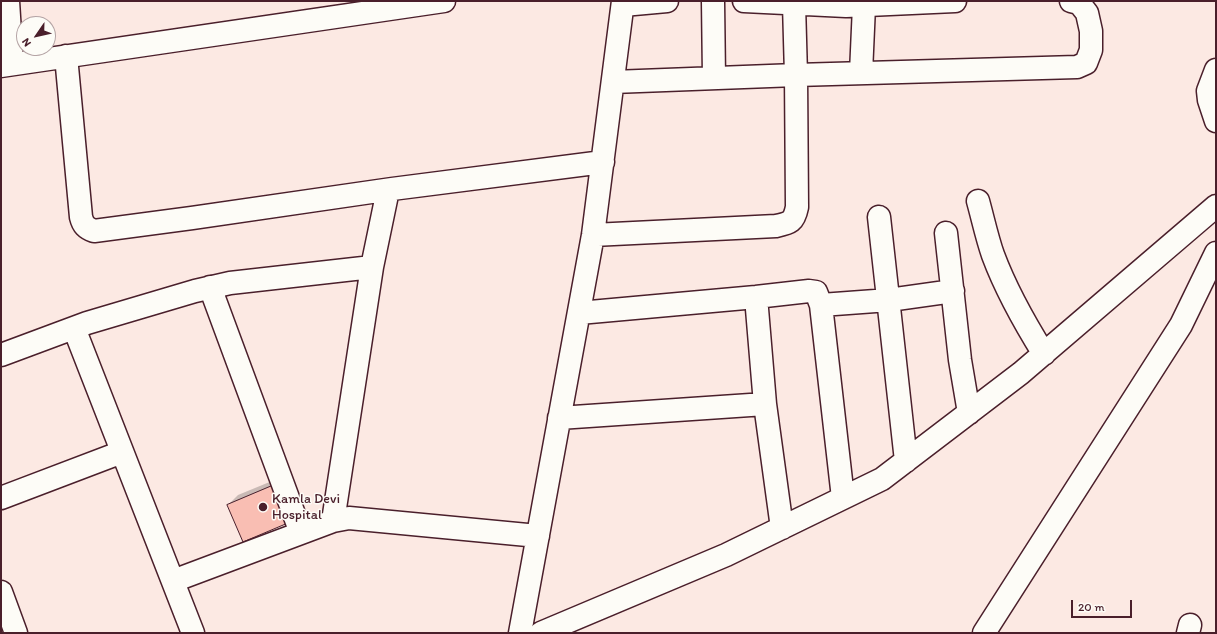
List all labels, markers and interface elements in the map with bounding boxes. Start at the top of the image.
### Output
north arrow [16,16,56,56]
text: N [19,36,34,49]
place label: Kamla Devi Hospital [272,491,340,524]
marker: Kamla Devi Hospital [257,501,269,513]
scale bar [1073,592,1134,618]
text: 20 m [1078,600,1105,614]

